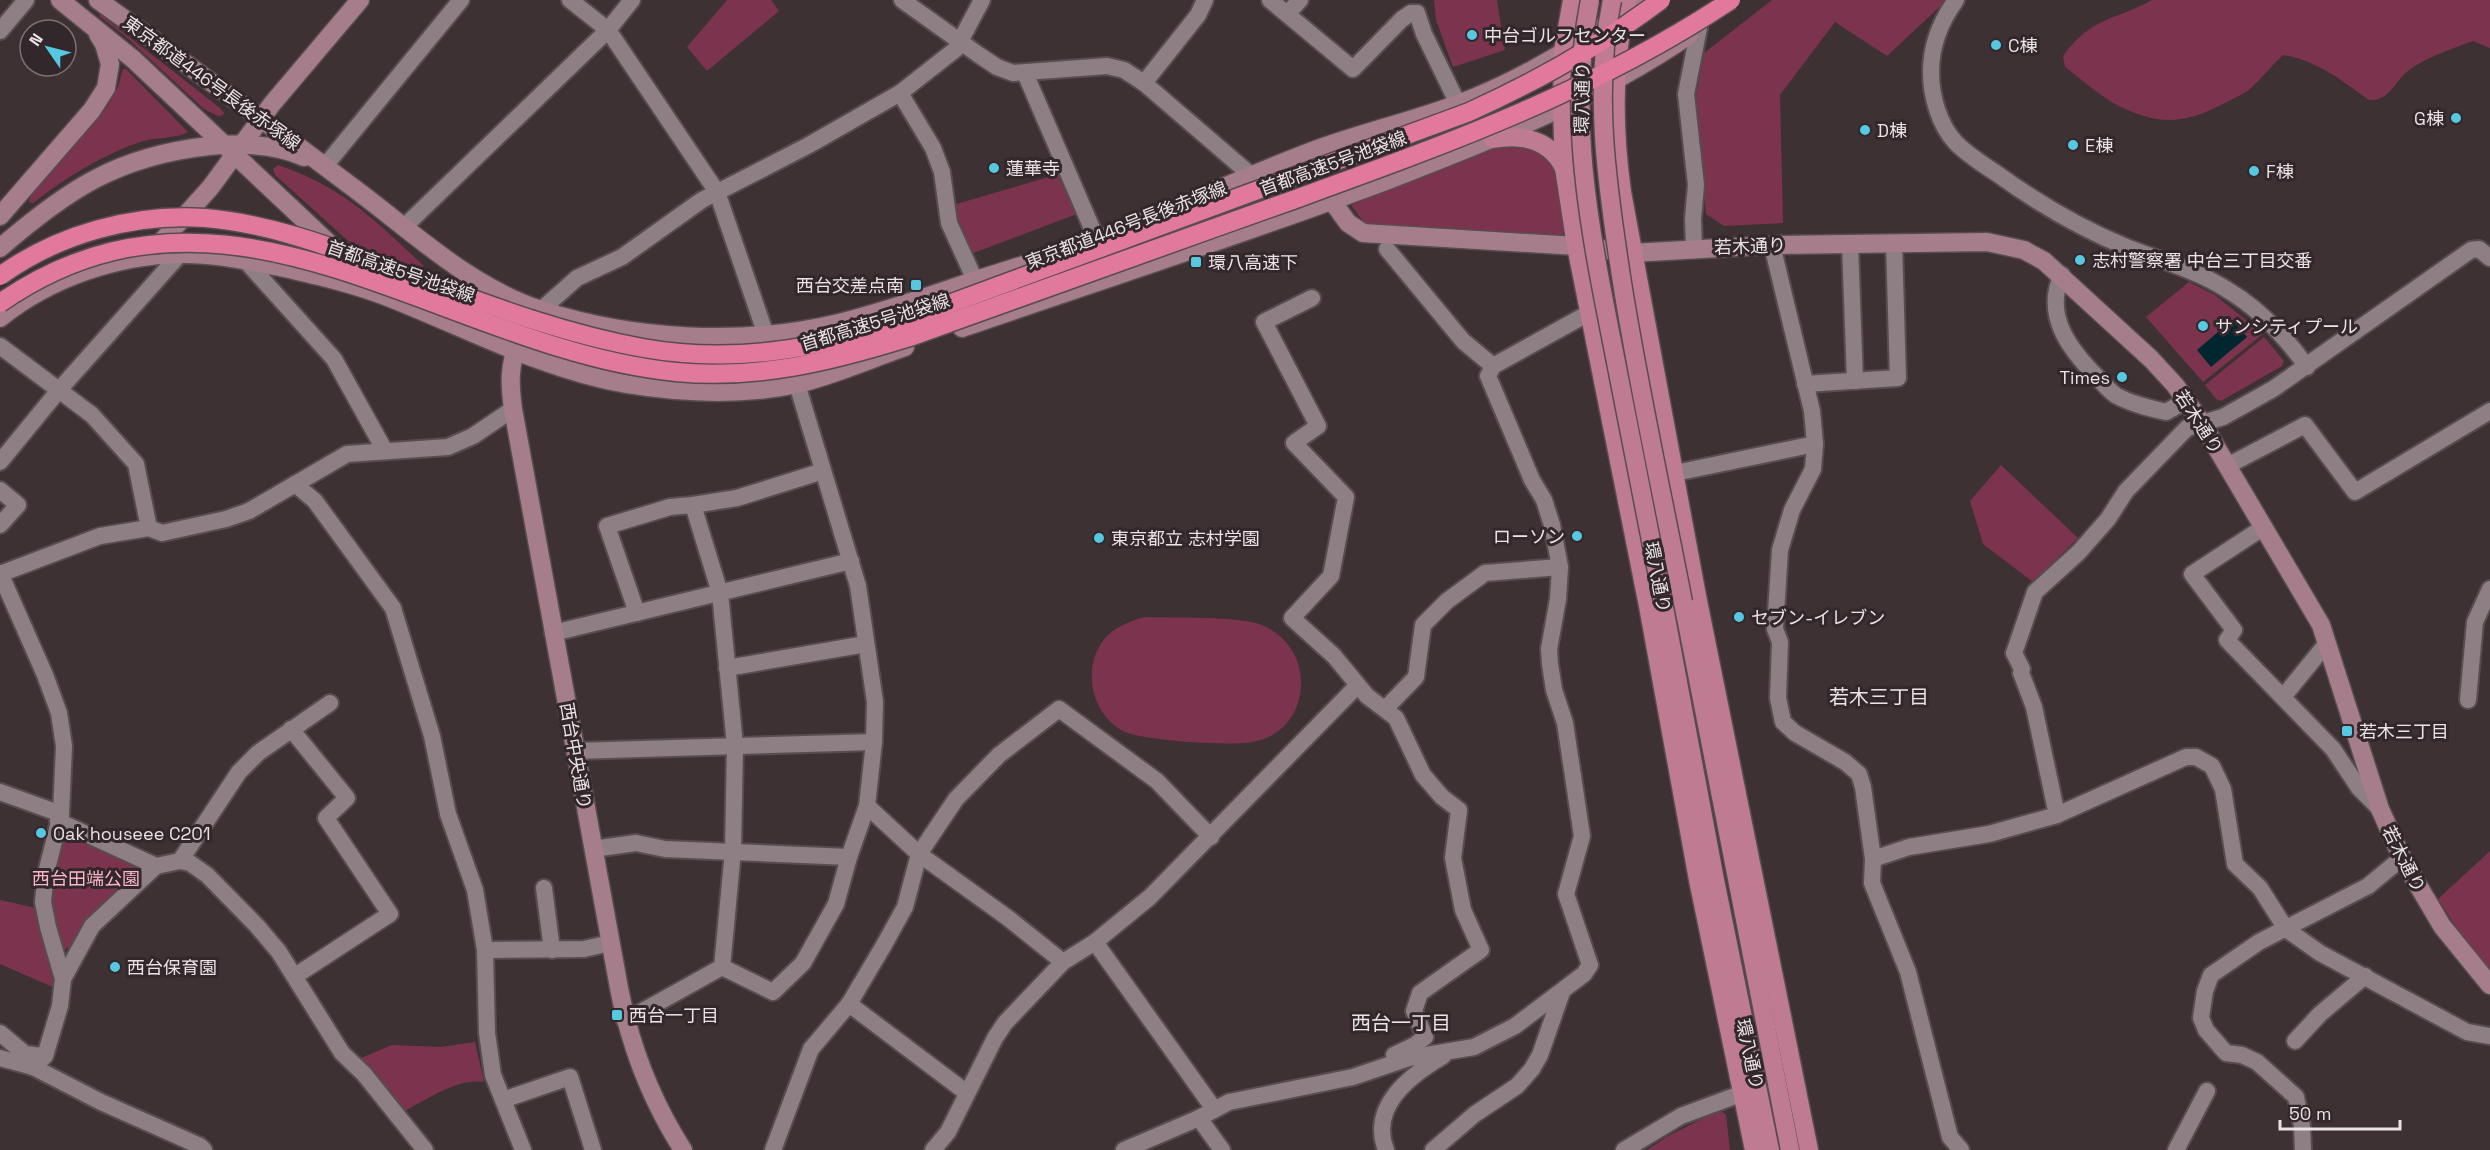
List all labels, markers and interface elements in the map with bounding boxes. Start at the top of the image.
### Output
street label: 東京都道446号長後赤塚線 [119,11,305,155]
north arrow [18,18,78,78]
place label: 中台ゴルフセンター [1484,24,1646,47]
marker: 中台ゴルフセンター [1465,28,1479,42]
text: N [24,29,48,50]
place label: C棟 [2008,34,2038,57]
marker: C棟 [1989,38,2003,52]
street label: 環八通り [1570,62,1594,134]
place label: G棟 [2414,107,2444,130]
marker: G棟 [2449,111,2463,125]
place label: D棟 [1877,119,1907,142]
marker: D棟 [1858,123,1872,137]
street label: 首都高速5号池袋線 [1256,126,1410,200]
place label: E棟 [2085,134,2113,157]
marker: E棟 [2066,138,2080,152]
place label: 蓮華寺 [1006,157,1060,180]
place label: F棟 [2266,160,2294,183]
marker: 蓮華寺 [987,161,1001,175]
marker: F棟 [2247,164,2261,178]
street label: 東京都道446号長後赤塚線 [1022,176,1230,274]
street label: 若木通り [1714,233,1786,259]
street label: 首都高速5号池袋線 [324,235,478,307]
place label: 志村警察署 中台三丁目交番 [2092,249,2313,272]
place label: 環八高速下 [1208,251,1298,274]
marker: 志村警察署 中台三丁目交番 [2073,253,2087,267]
marker: 環八高速下 [1189,255,1203,269]
place label: 西台交差点南 [796,274,904,297]
marker: 西台交差点南 [909,278,923,292]
street label: 首都高速5号池袋線 [798,288,952,356]
place label: サンシティプール [2215,315,2358,338]
marker: サンシティプール [2196,319,2210,333]
place label: Times [2060,366,2110,389]
marker: Times [2115,370,2129,384]
street label: 若木通り [2170,386,2228,458]
place label: ローソン [1493,525,1565,548]
place label: 東京都立 志村学園 [1111,527,1260,550]
marker: ローソン [1570,529,1584,543]
marker: 東京都立 志村学園 [1092,531,1106,545]
street label: 環八通り [1640,539,1676,615]
place label: セブン-イレブン [1751,606,1885,629]
marker: セブン-イレブン [1732,610,1746,624]
district label: 若木三丁目 [1829,684,1929,710]
street label: 西台中央通り [555,701,597,811]
place label: 若木三丁目 [2359,720,2449,743]
marker: 若木三丁目 [2340,724,2354,738]
place label: Oak houseee C201 [53,822,210,845]
street label: 若木通り [2377,822,2431,896]
marker: Oak houseee C201 [34,826,48,840]
park label: 西台田端公園 [32,867,140,890]
place label: 西台保育園 [127,956,217,979]
marker: 西台保育園 [108,960,122,974]
place label: 西台一丁目 [629,1004,719,1027]
marker: 西台一丁目 [610,1008,624,1022]
district label: 西台一丁目 [1351,1010,1451,1036]
street label: 環八通り [1731,1016,1769,1092]
scale bar [2280,1093,2400,1131]
text: 50 m [2289,1102,2331,1125]

